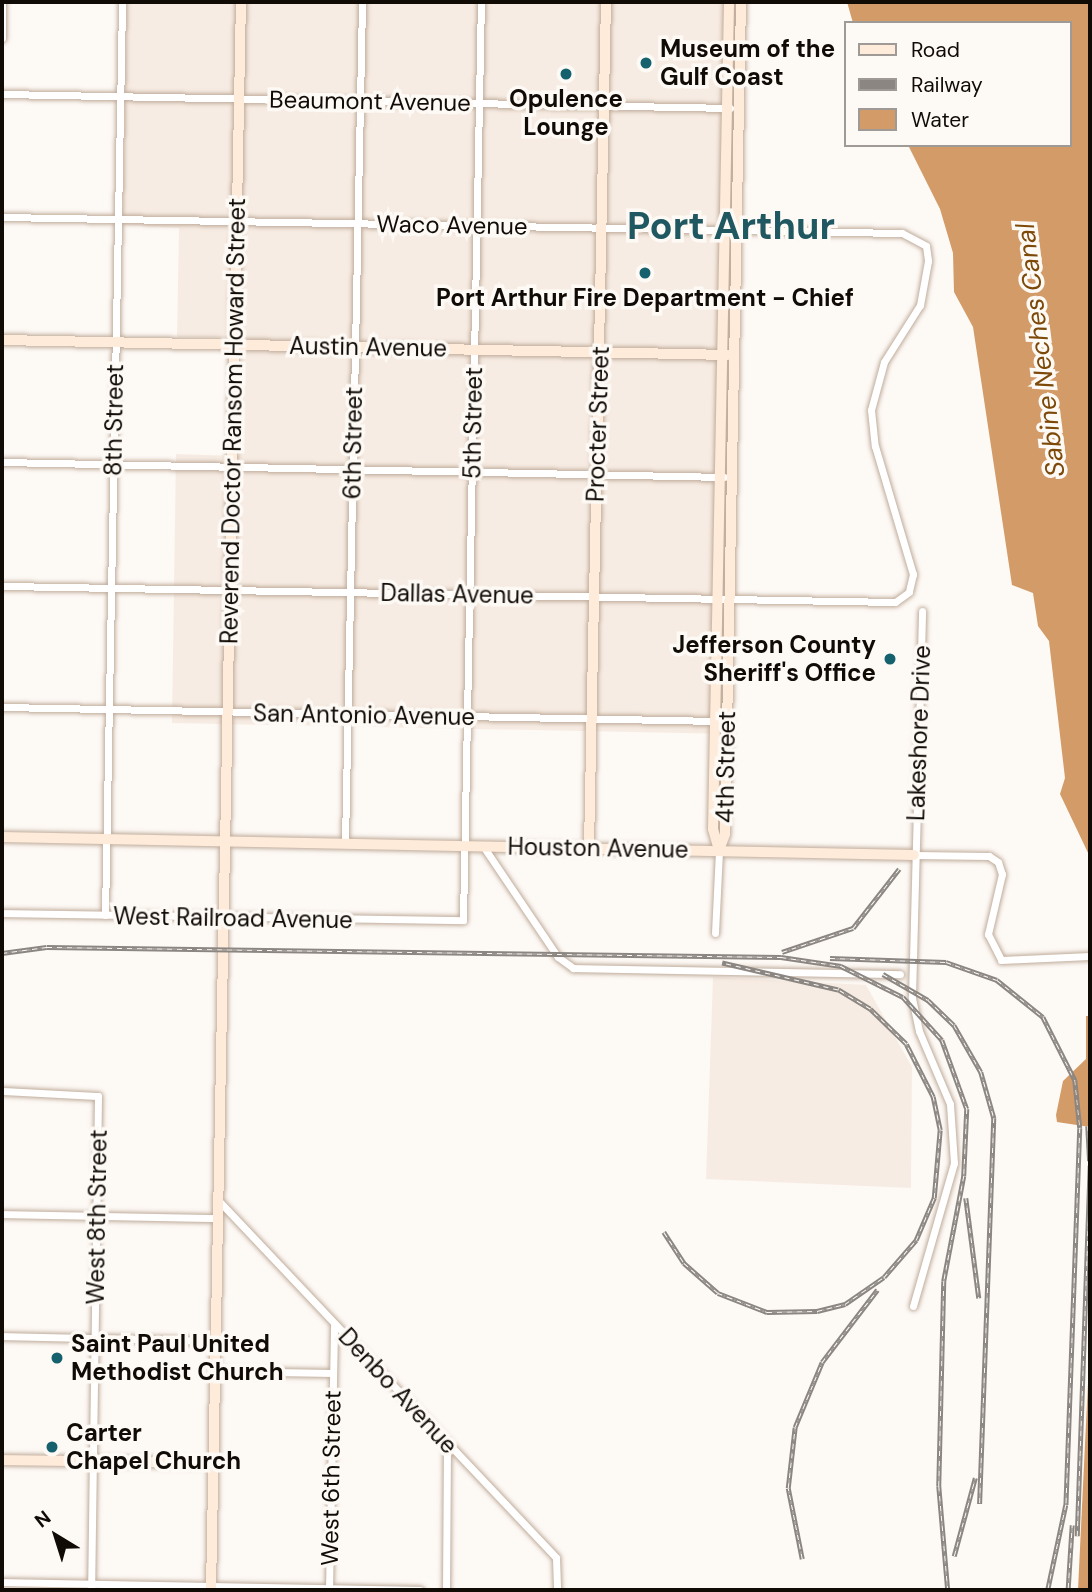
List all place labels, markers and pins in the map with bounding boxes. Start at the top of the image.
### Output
place label: Museum of the Gulf Coast [660,35,835,91]
marker: Museum of the Gulf Coast [638,55,654,71]
marker: Opulence Lounge [558,66,574,82]
place label: Opulence Lounge [509,85,623,141]
marker: Port Arthur Fire Department - Chief [637,265,653,281]
place label: Port Arthur Fire Department - Chief [436,284,854,312]
place label: Jefferson County Sheriff's Office [672,631,876,687]
marker: Jefferson County Sheriff's Office [882,651,898,667]
place label: Saint Paul United Methodist Church [71,1330,283,1386]
marker: Saint Paul United Methodist Church [49,1350,65,1366]
place label: Carter Chapel Church [66,1419,241,1475]
marker: Carter Chapel Church [44,1439,60,1455]

